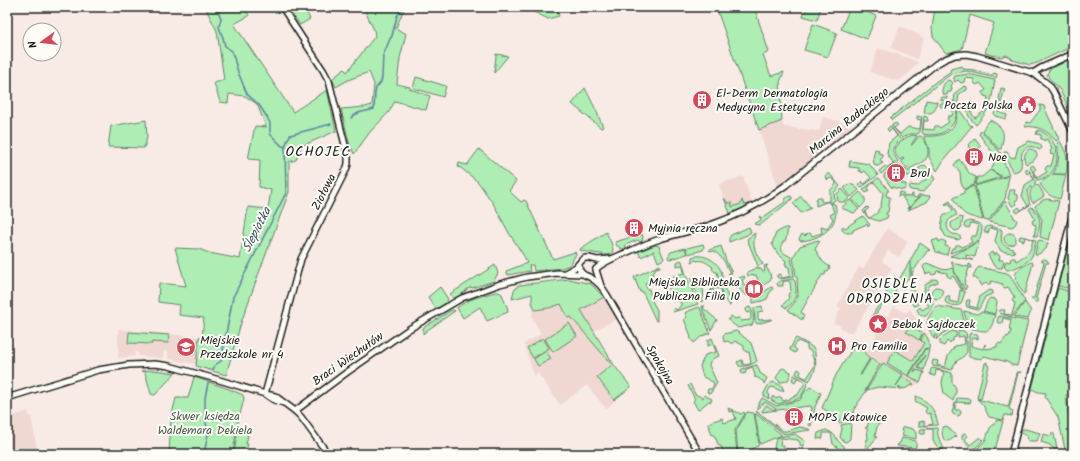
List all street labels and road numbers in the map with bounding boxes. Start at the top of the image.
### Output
street label: Marcina Radockiego [805,83,893,159]
street label: Ziołowa [307,170,342,214]
street label: Braci Wiechułów [308,327,388,391]
street label: Spokojna [641,341,679,389]

